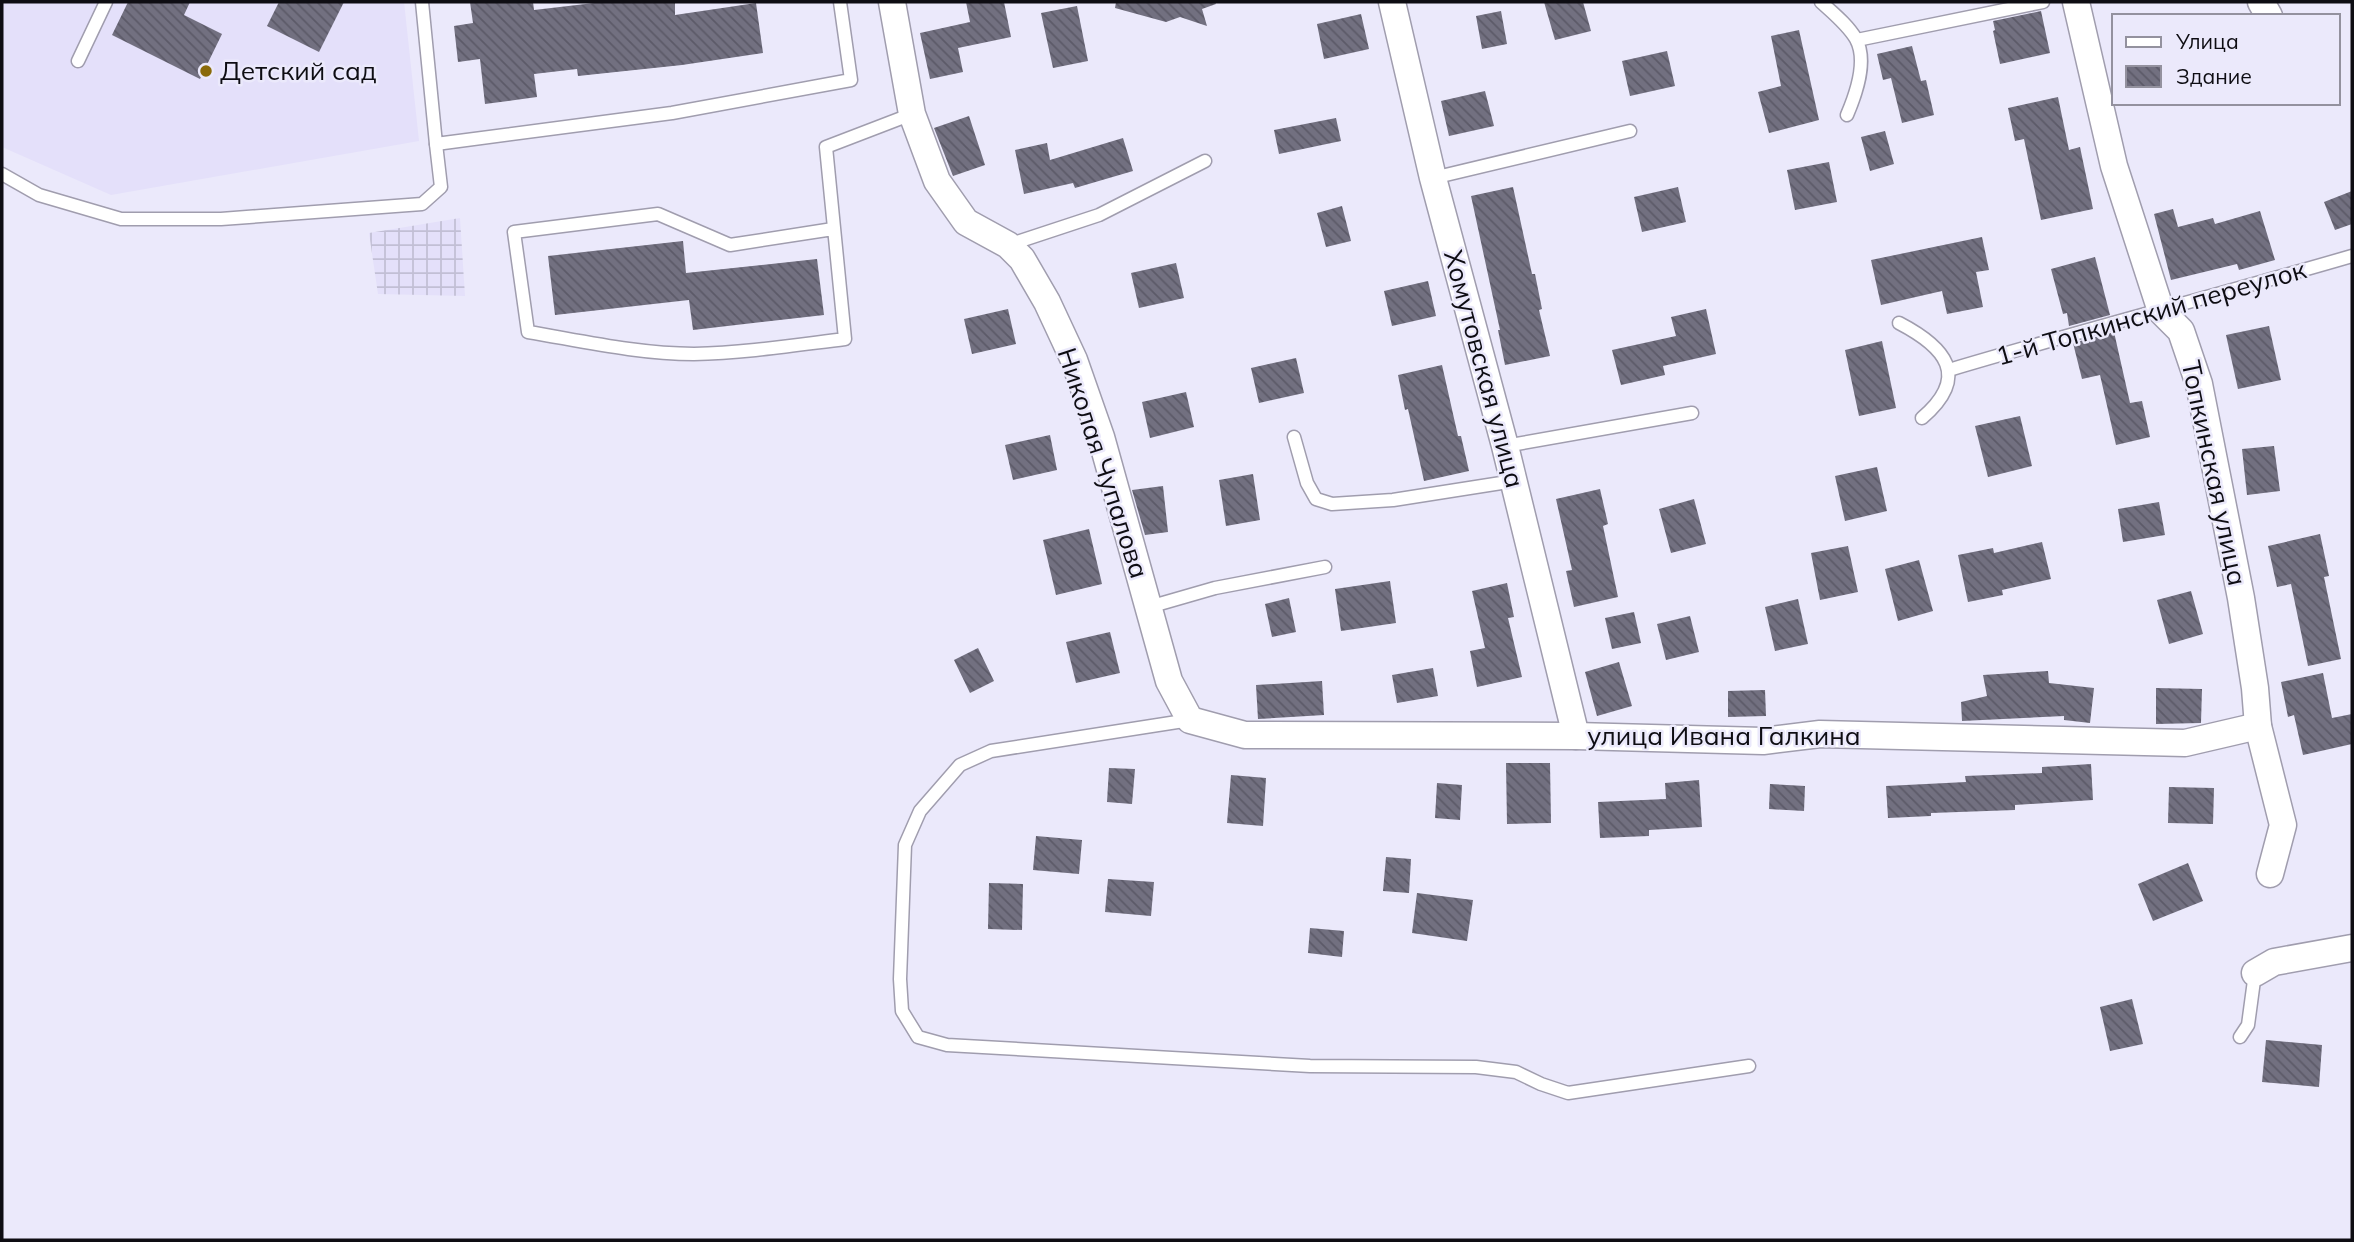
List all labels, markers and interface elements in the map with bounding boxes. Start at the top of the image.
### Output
legend [2112,14,2340,105]
text: Улица [2175,28,2239,54]
place label: Детский сад [220,54,377,87]
marker: Детский сад [198,63,214,79]
text: Здание [2176,63,2252,89]
street label: Хомутовская улица [1437,246,1532,491]
street label: 1-й Топкинский переулок [1992,252,2310,373]
street label: Николая Чупалова [1051,343,1156,582]
street label: Топкинская улица [2175,357,2254,588]
street label: улица Ивана Галкина [1587,719,1861,752]

